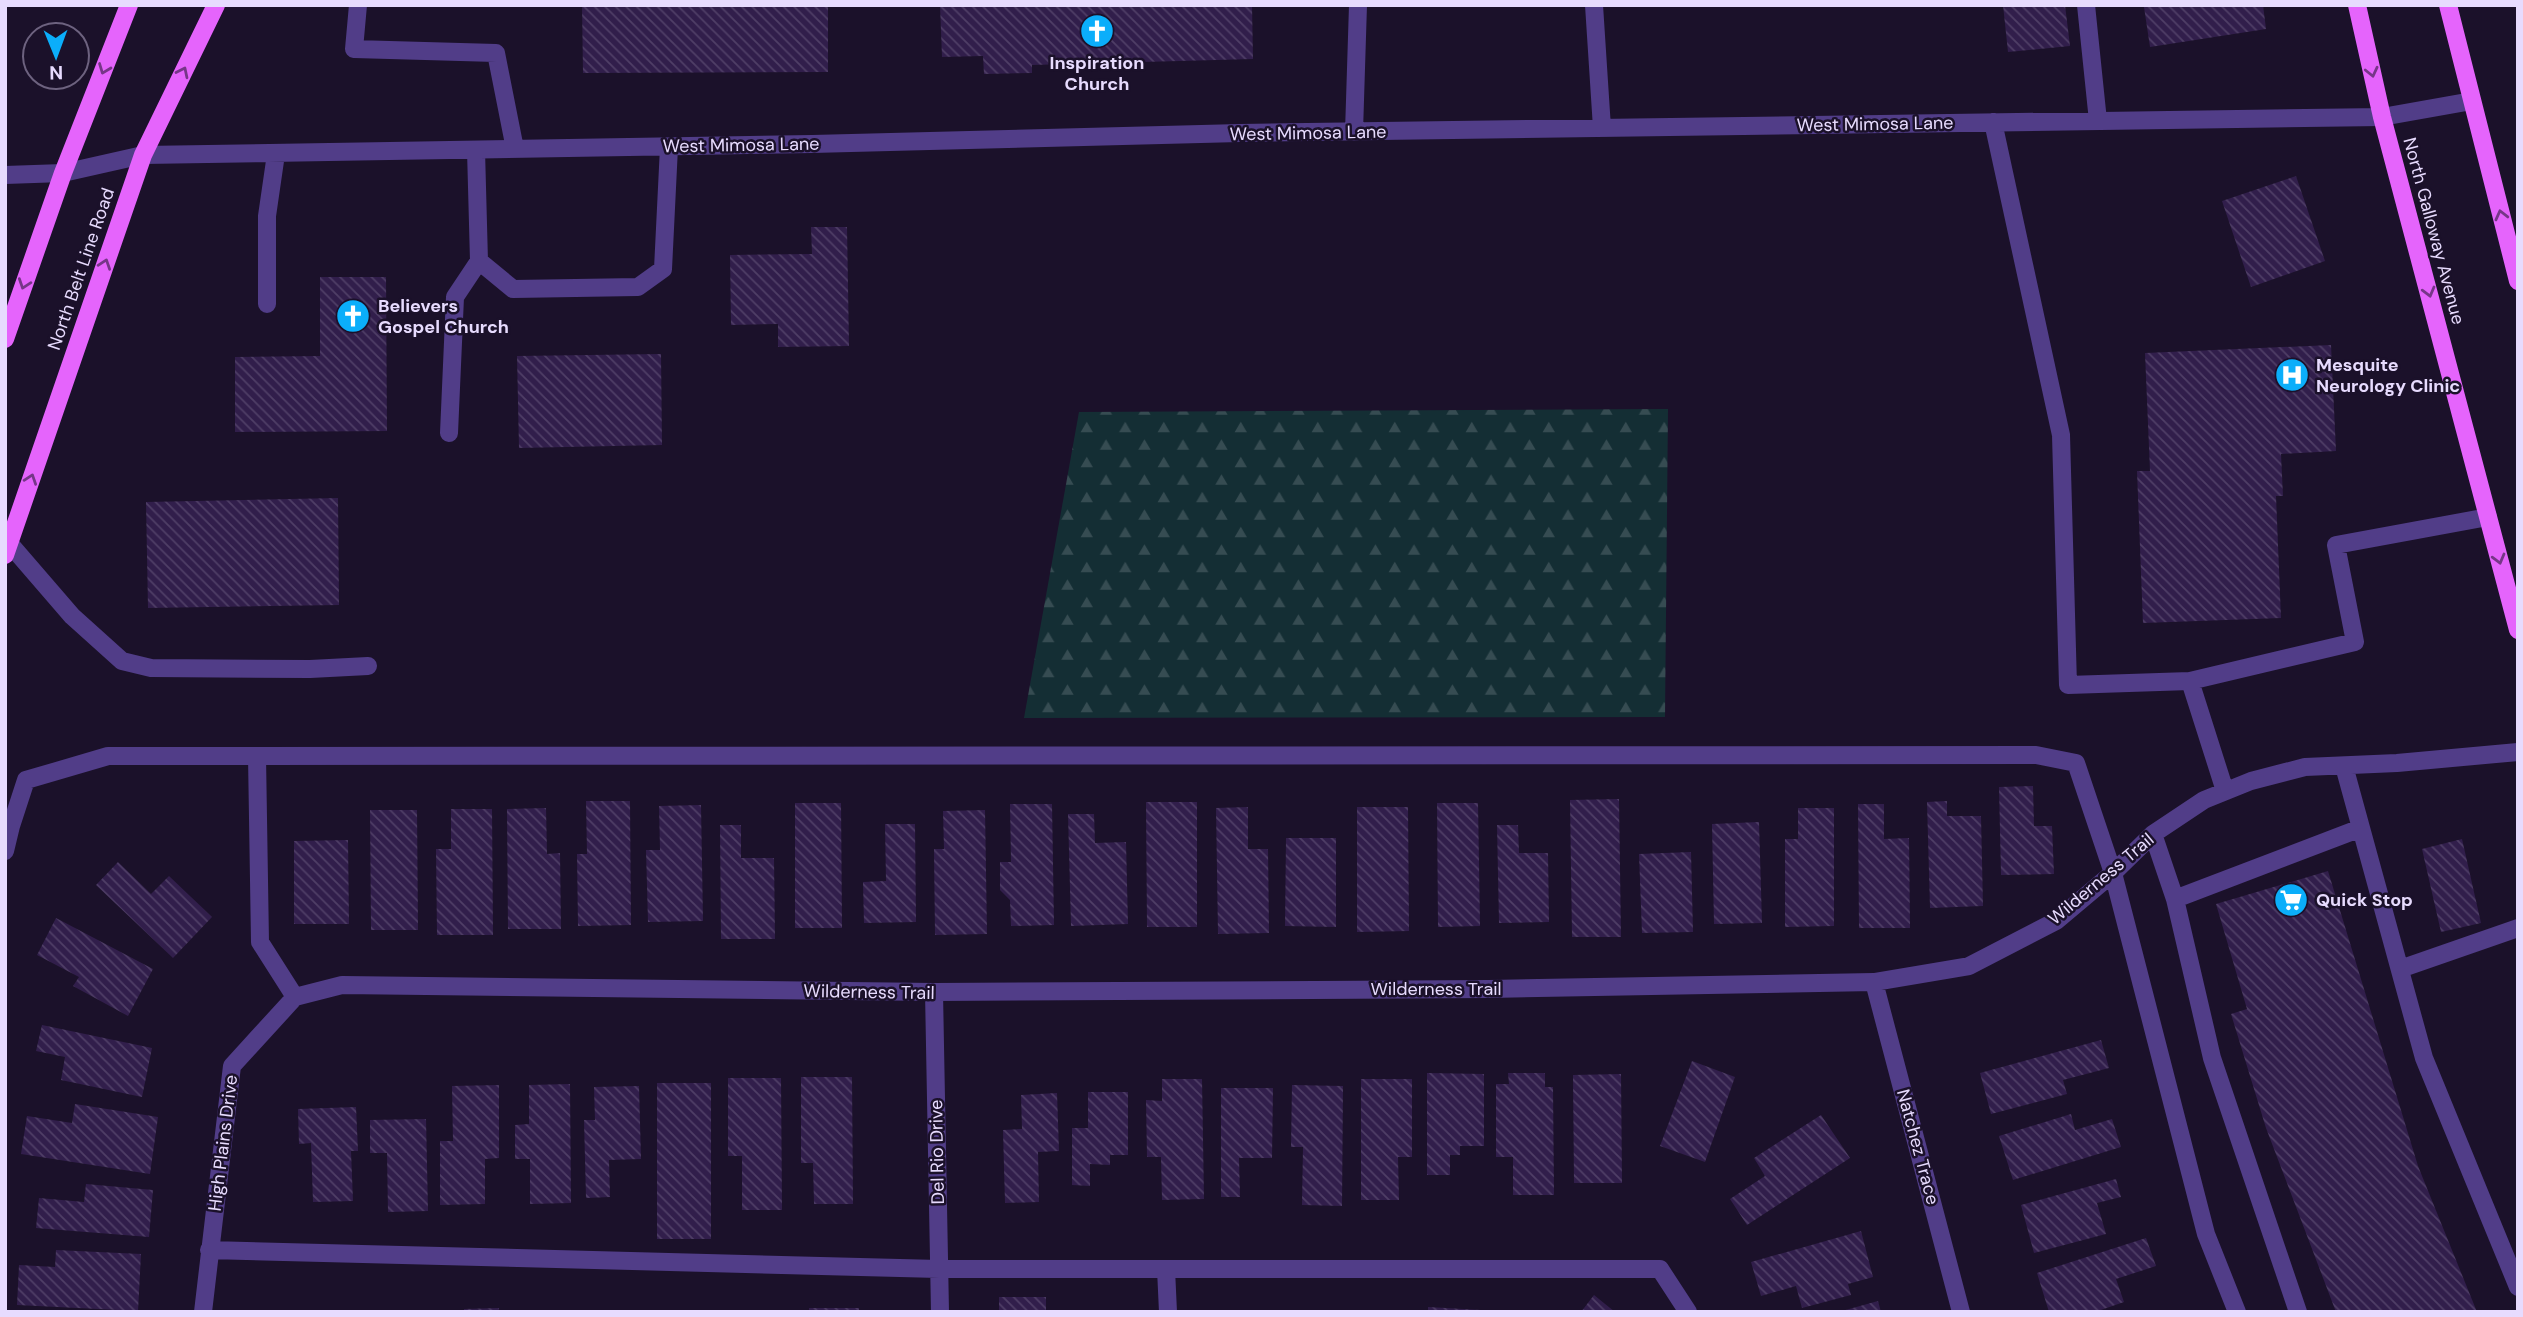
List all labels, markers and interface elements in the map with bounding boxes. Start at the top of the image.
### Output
church icon: Inspiration Church [1078,12,1116,50]
north arrow [21,21,91,91]
place label: Inspiration Church [1050,51,1144,96]
text: N [49,60,63,85]
one-way arrow [98,62,112,74]
one-way arrow [2364,66,2378,78]
one-way arrow [175,67,189,79]
street label: West Mimosa Lane [1796,111,1954,137]
street label: West Mimosa Lane [1229,120,1387,146]
street label: West Mimosa Lane [662,132,820,158]
street label: North Galloway Avenue [2397,135,2471,327]
street label: North Belt Line Road [42,185,120,353]
one-way arrow [2495,209,2509,221]
one-way arrow [97,258,111,270]
one-way arrow [18,277,32,290]
one-way arrow [2420,286,2435,298]
place label: Believers Gospel Church [378,294,509,339]
church icon: Believers Gospel Church [334,297,372,335]
place label: Mesquite Neurology Clinic [2316,353,2460,398]
hospital icon: Mesquite Neurology Clinic [2273,356,2311,394]
one-way arrow [23,473,37,485]
one-way arrow [2491,553,2505,565]
street label: Wilderness Trail [2043,828,2159,930]
supermarket icon: Quick Stop [2272,881,2310,919]
place label: Quick Stop [2316,888,2413,912]
street label: Wilderness Trail [1370,977,1502,1001]
street label: Wilderness Trail [803,979,935,1005]
street label: High Plains Drive [203,1073,243,1213]
street label: Natchez Trace [1891,1087,1945,1207]
street label: Del Rio Drive [924,1100,950,1204]

